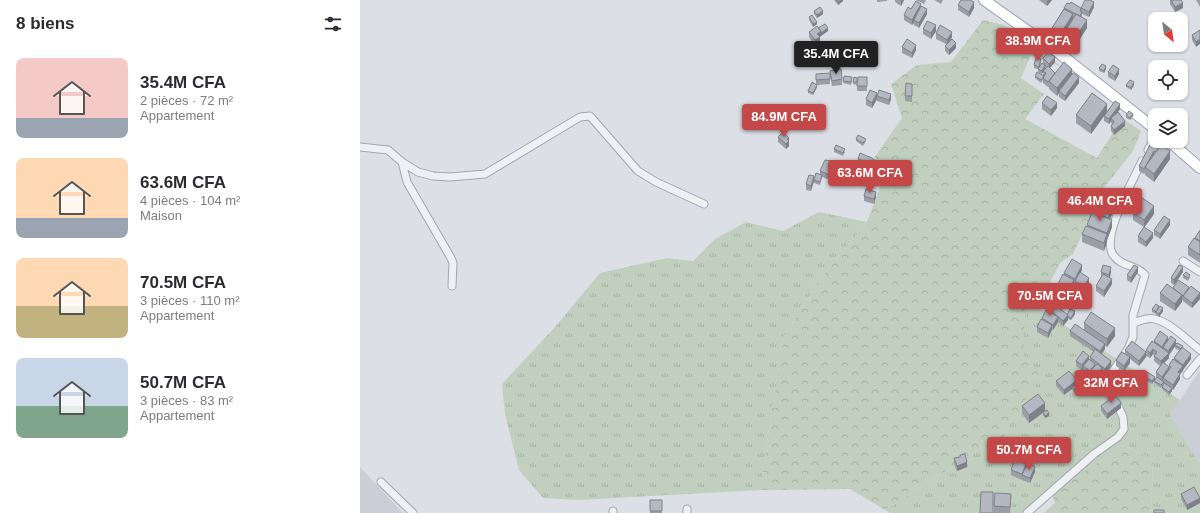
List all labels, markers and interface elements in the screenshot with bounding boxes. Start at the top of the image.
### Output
north arrow [1148,12,1188,52]
map controls [1148,12,1188,148]
icon: filters [322,13,344,35]
text: 8 biens [16,14,75,33]
pin: 38.9M CFA [992,28,1084,62]
text: 38.9M CFA [1005,33,1071,48]
pin: 35.4M CFA [790,41,882,75]
text: 35.4M CFA [803,46,869,61]
button: locate [1148,60,1188,100]
text: 35.4M CFA [140,73,226,92]
icon: home [48,74,96,122]
text: 2 pièces · 72 m² [140,93,233,108]
pin: 84.9M CFA [738,104,830,138]
text: Appartement [140,108,214,123]
button: layers [1148,108,1188,148]
text: 84.9M CFA [751,109,817,124]
pin: 63.6M CFA [824,160,916,194]
text: 63.6M CFA [837,165,903,180]
text: 63.6M CFA [140,173,226,192]
icon: home [48,174,96,222]
pin: 46.4M CFA [1054,188,1146,222]
text: 4 pièces · 104 m² [140,193,240,208]
text: 46.4M CFA [1067,193,1133,208]
text: Maison [140,208,182,223]
text: 70.5M CFA [140,273,226,292]
icon: home [48,274,96,322]
pin: 70.5M CFA [1004,283,1096,317]
text: 70.5M CFA [1017,288,1083,303]
text: 3 pièces · 110 m² [140,293,239,308]
text: Appartement [140,308,214,323]
pin: 32M CFA [1074,370,1148,404]
text: 50.7M CFA [140,373,226,392]
icon: home [48,374,96,422]
text: 32M CFA [1084,375,1138,390]
text: 3 pièces · 83 m² [140,393,233,408]
text: Appartement [140,408,214,423]
pin: 50.7M CFA [983,437,1075,471]
text: 50.7M CFA [996,442,1062,457]

